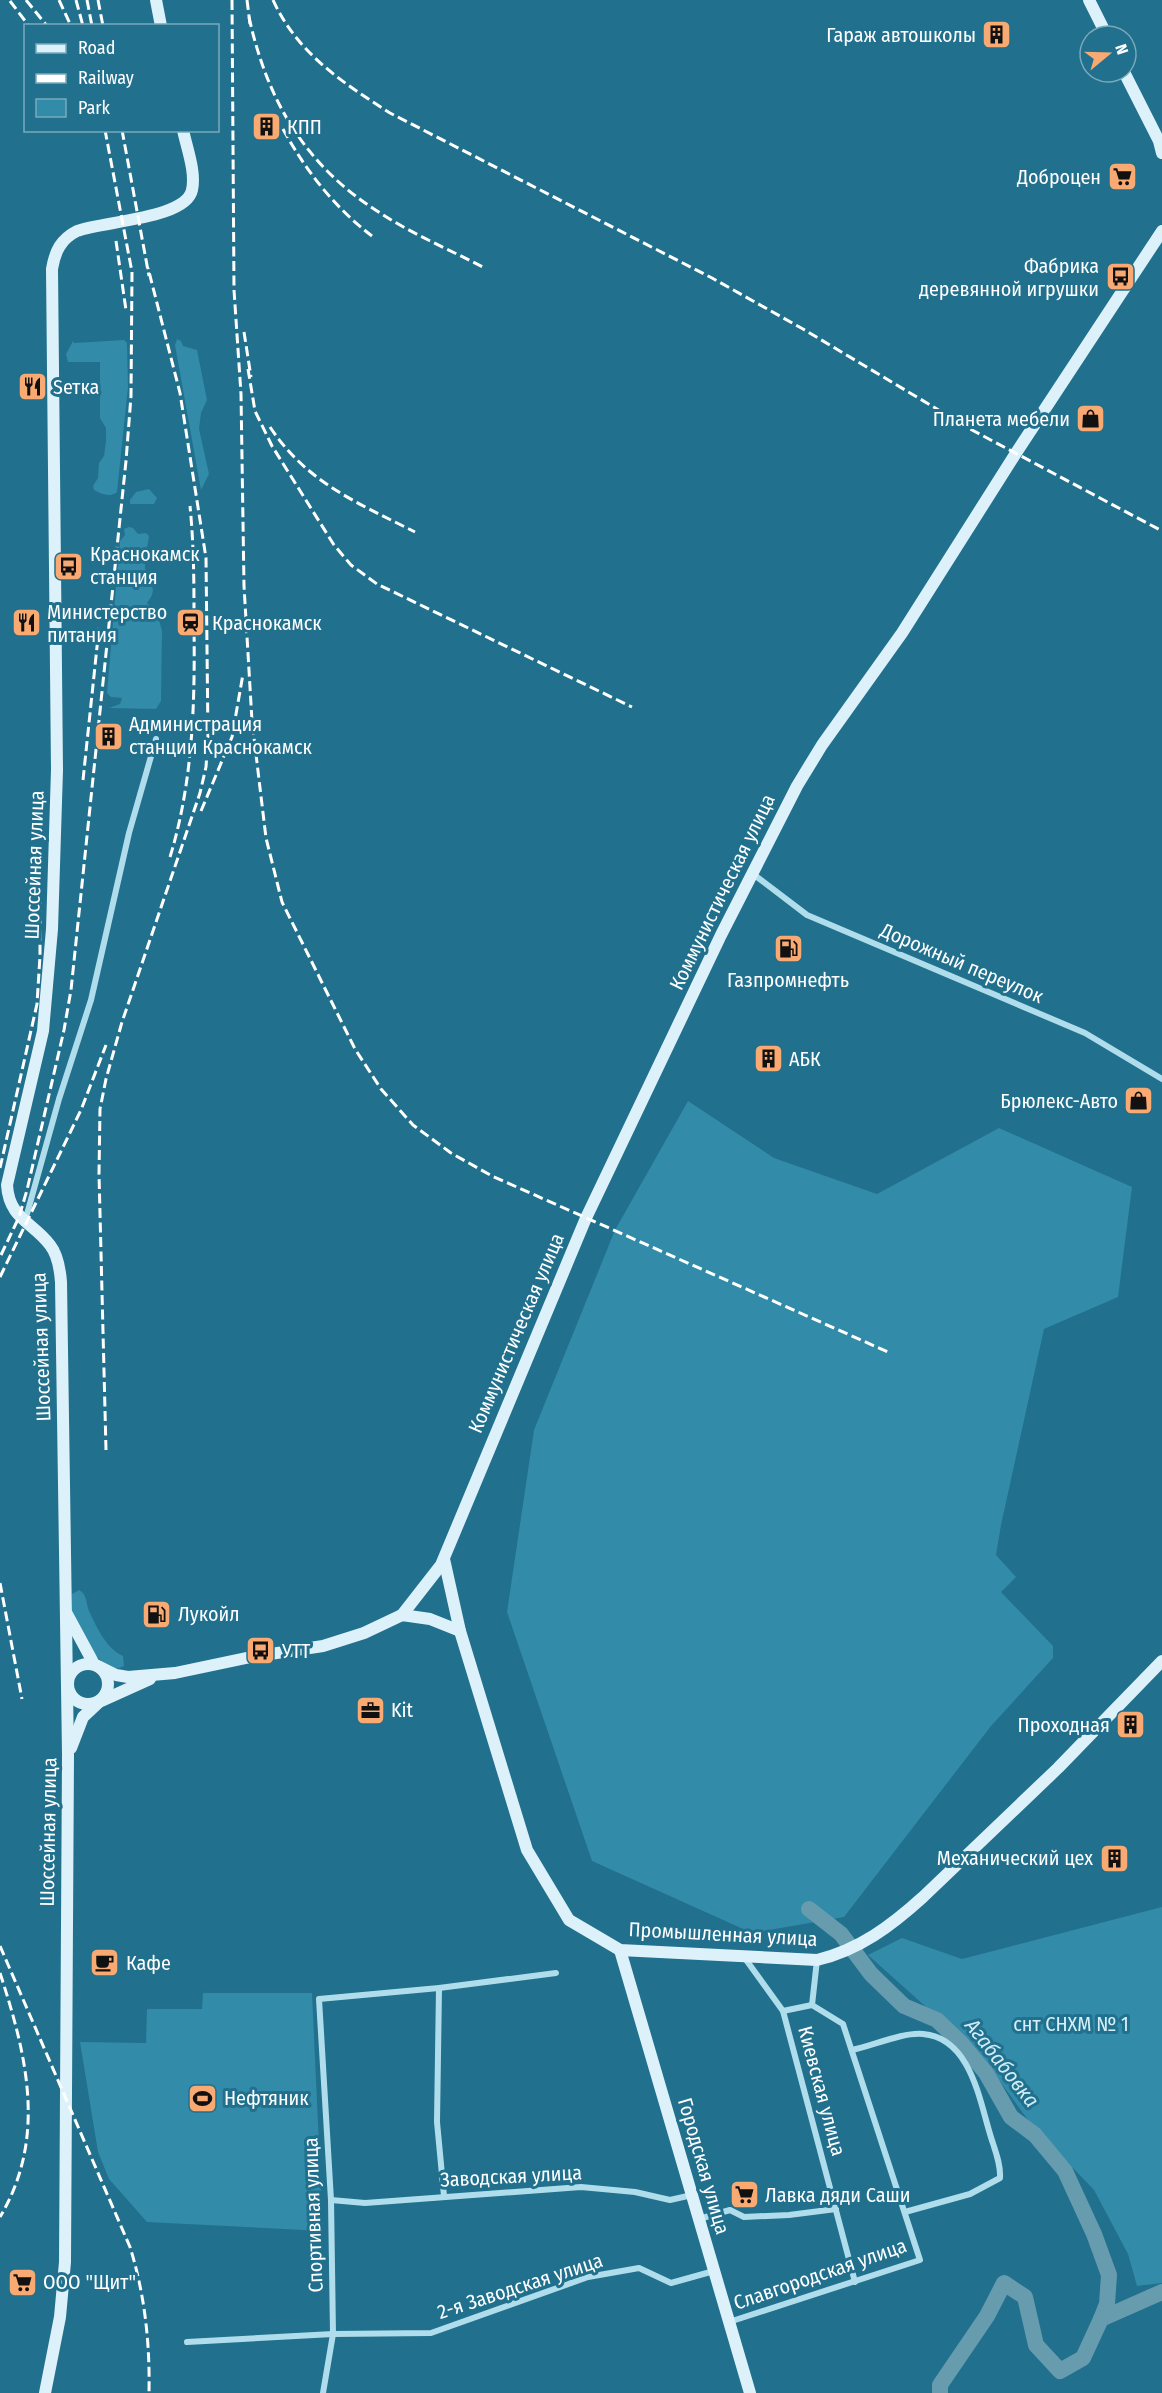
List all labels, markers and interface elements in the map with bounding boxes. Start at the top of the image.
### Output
building icon: Гараж автошколы [981,19,1013,51]
place label: Гараж автошколы [826,23,976,47]
legend [24,24,219,132]
north arrow [1078,24,1138,84]
text: Road [78,37,115,59]
text: N [1111,42,1132,57]
text: Railway [78,67,134,89]
text: Park [78,97,111,119]
building icon: КПП [250,111,282,143]
place label: КПП [287,115,322,139]
supermarket icon: Доброцен [1106,161,1138,193]
place label: Доброцен [1016,165,1101,189]
place label: Фабрика деревянной игрушки [919,254,1099,301]
bus stop icon: Фабрика деревянной игрушки [1104,261,1136,293]
restaurant icon: Sетка [16,371,48,403]
place label: Sетка [53,375,99,399]
shop icon: Планета мебели [1075,403,1107,435]
place label: Планета мебели [933,407,1070,431]
place label: Краснокамск станция [90,542,200,589]
bus stop icon: Краснокамск станция [53,550,85,582]
place label: Министерство питания [47,600,167,647]
restaurant icon: Министерство питания [10,607,42,639]
station icon: Краснокамск [175,607,207,639]
place label: Краснокамск [212,611,322,635]
place label: Администрация станции Краснокамск [129,712,312,759]
building icon: Администрация станции Краснокамск [92,720,124,752]
street label: Шоссейная улица [19,790,49,940]
street label: Коммунистическая улица [664,790,780,994]
street label: Дорожный переулок [876,917,1048,1008]
fuel station icon: Газпромнефть [772,933,804,965]
place label: Газпромнефть [727,968,849,992]
building icon: АБК [752,1043,784,1075]
place label: АБК [789,1047,821,1071]
shop icon: Брюлекс-Авто [1123,1085,1155,1117]
place label: Брюлекс-Авто [1000,1089,1118,1113]
street label: Коммунистическая улица [463,1229,569,1437]
street label: Шоссейная улица [26,1272,56,1422]
fuel station icon: Лукойл [141,1598,173,1630]
place label: Лукойл [178,1602,239,1626]
bus stop icon: УТТ [245,1635,277,1667]
place label: УТТ [281,1639,311,1663]
office icon: Kit [354,1694,386,1726]
place label: Kit [391,1698,414,1722]
building icon: Проходная [1115,1709,1147,1741]
place label: Проходная [1018,1713,1110,1737]
street label: Шоссейная улица [35,1757,61,1907]
building icon: Механический цех [1098,1842,1130,1874]
place label: Механический цех [937,1846,1093,1870]
street label: Промышленная улица [628,1917,818,1951]
cafe icon: Кафе [89,1947,121,1979]
place label: Кафе [126,1951,171,1975]
park label: снт СНХМ № 1 [1013,2012,1129,2036]
water label: Агабабовка [959,2013,1045,2113]
street label: Киевская улица [793,2023,851,2159]
sports icon: Нефтяник [187,2082,219,2114]
place label: Нефтяник [224,2086,309,2110]
street label: Городская улица [673,2095,735,2237]
street label: Спортивная улица [298,2137,328,2293]
street label: Заводская улица [440,2160,582,2192]
supermarket icon: Лавка дяди Саши [728,2179,760,2211]
place label: Лавка дяди Саши [765,2183,911,2207]
street label: Славгородская улица [730,2233,910,2315]
street label: 2-я Заводская улица [434,2248,606,2324]
supermarket icon: ООО "Щит" [6,2266,38,2298]
place label: ООО "Щит" [43,2270,136,2294]

